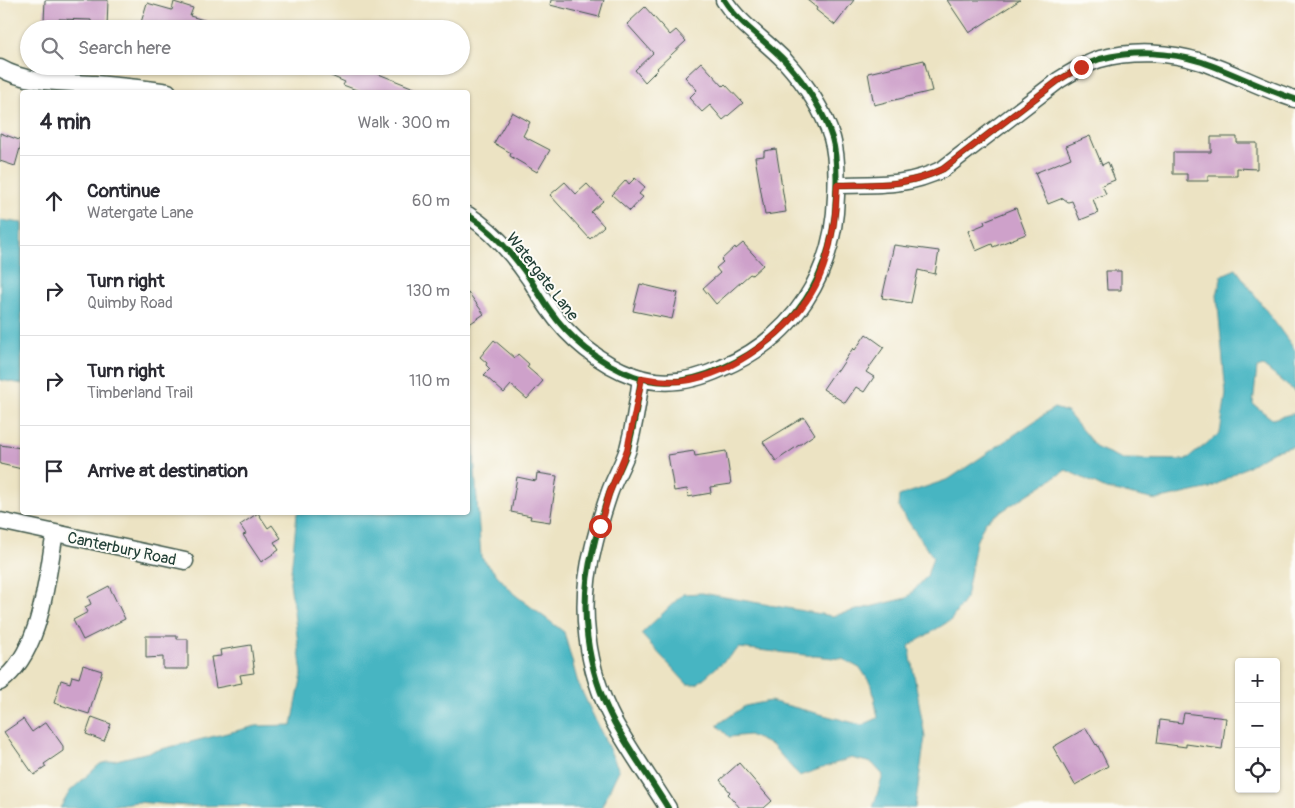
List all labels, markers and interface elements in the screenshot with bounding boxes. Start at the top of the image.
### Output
search box [20,20,470,75]
icon: search [38,34,66,62]
text: Search here [78,36,171,60]
route end [1070,56,1093,79]
text: 4 min [40,109,91,136]
text: Walk · 300 m [358,113,450,133]
text: Continue [87,179,160,203]
icon: ahead [40,187,68,215]
text: 60 m [412,191,450,211]
text: Watergate Lane [87,203,193,223]
street label: Watergate Lane [502,229,583,325]
text: Turn right [87,269,165,293]
icon: right [40,277,68,305]
text: 130 m [406,281,450,301]
text: Quimby Road [87,293,173,313]
text: Turn right [87,359,165,383]
icon: right [40,367,68,395]
text: 110 m [409,371,450,391]
text: Timberland Trail [87,383,193,403]
icon: arrive [40,457,68,485]
text: Arrive at destination [87,459,248,483]
route start [589,515,612,538]
street label: Canterbury Road [66,528,178,570]
map controls [1235,658,1280,793]
button: + [1235,658,1280,703]
button: − [1235,703,1280,748]
button: locate [1235,748,1280,793]

